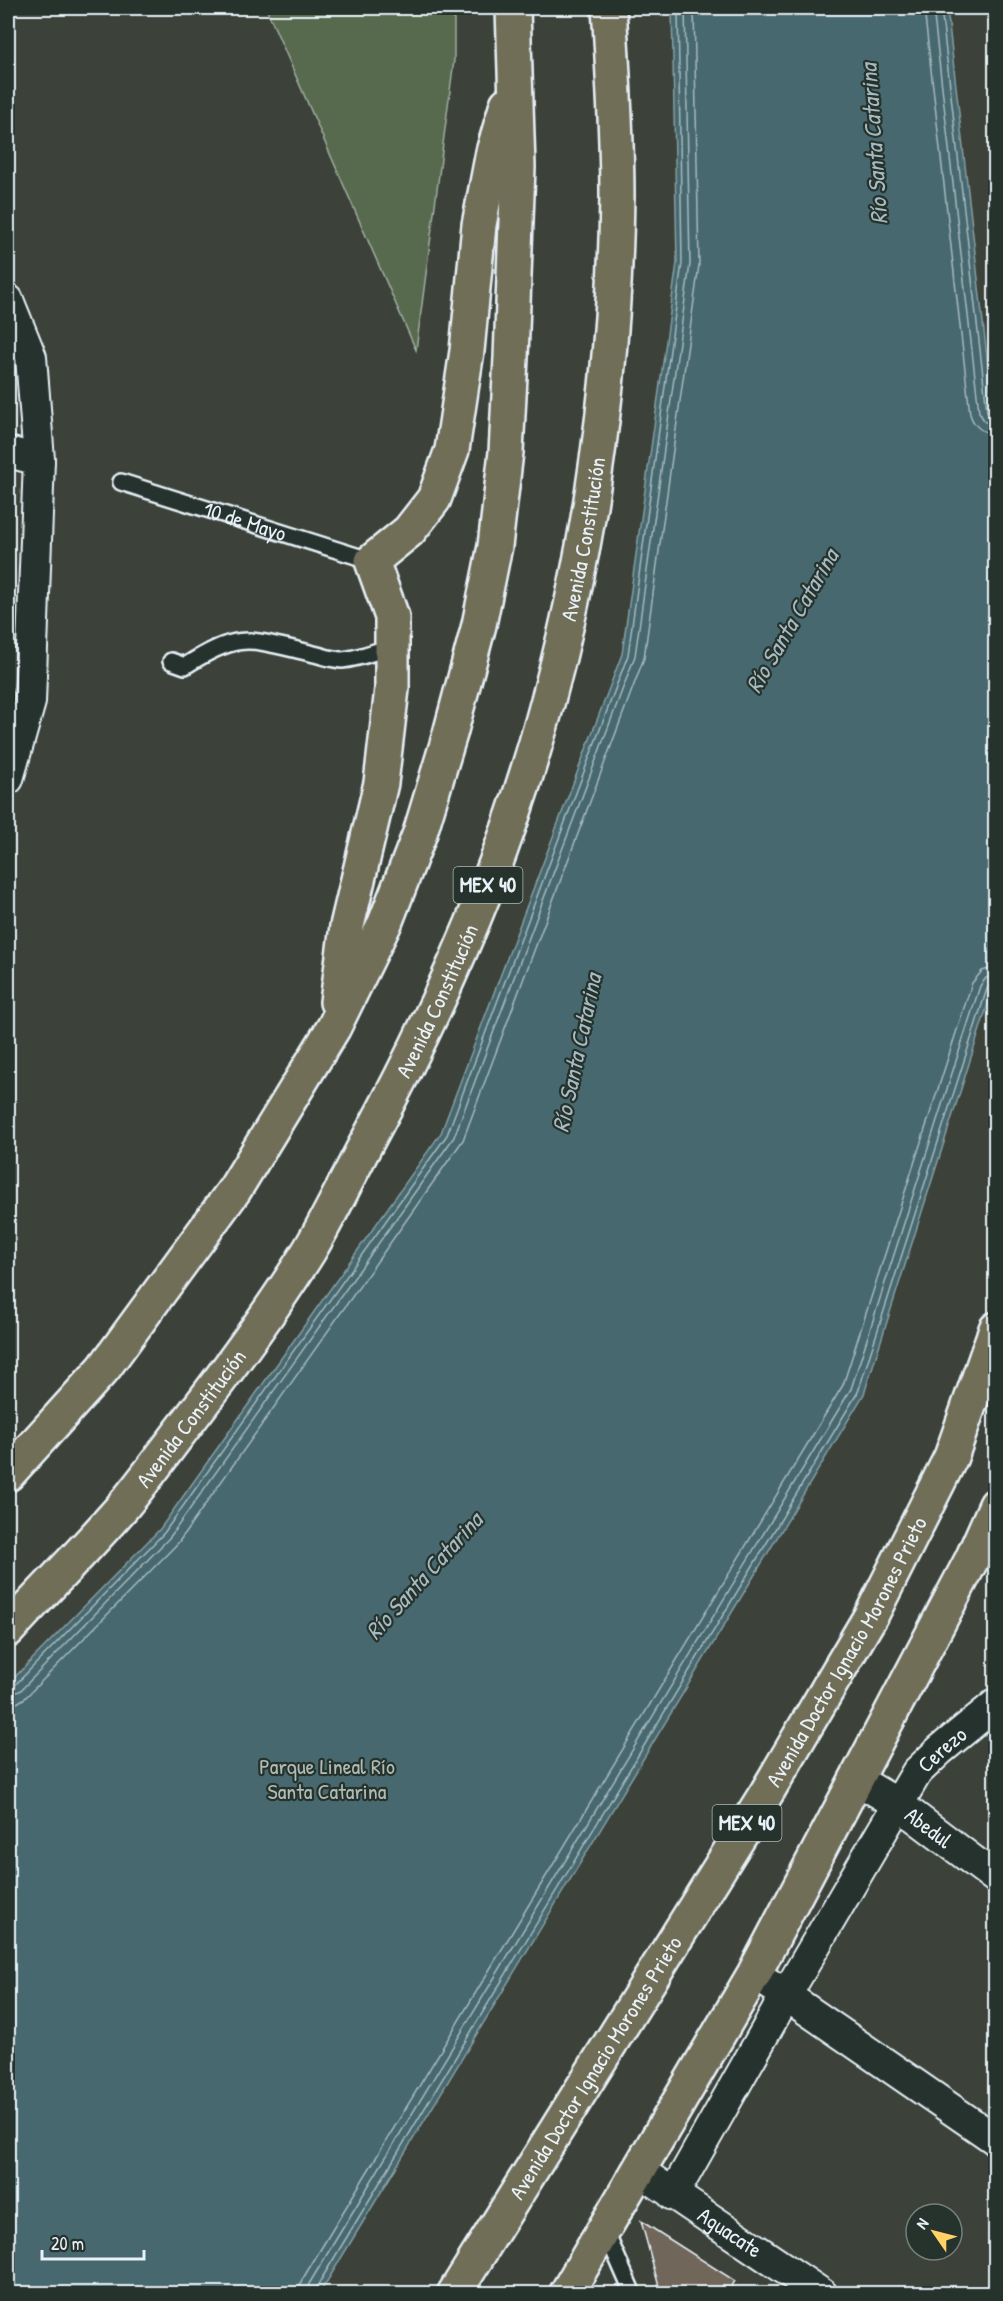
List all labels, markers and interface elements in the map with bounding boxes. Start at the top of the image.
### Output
water label: Río Santa Catarina [851,60,895,225]
street label: Avenida Constitución [553,455,612,624]
street label: 10 de Mayo [200,494,290,548]
water label: Río Santa Catarina [737,541,847,698]
road number: MEX 40 [454,867,522,903]
street label: Avenida Constitución [388,919,485,1083]
water label: Río Santa Catarina [544,968,609,1135]
street label: Avenida Constitución [129,1343,253,1494]
water label: Río Santa Catarina [357,1503,491,1646]
street label: Avenida Doctor Ignacio Morones Prieto [759,1511,934,1792]
street label: Cerezo [911,1719,973,1779]
park label: Parque Lineal Río Santa Catarina [259,1751,395,1806]
street label: Abedul [899,1800,959,1855]
road number: MEX 40 [712,1805,782,1841]
street label: Avenida Doctor Ignacio Morones Prieto [502,1930,689,2205]
street label: Aguacate [692,2200,768,2265]
north arrow [904,2202,964,2262]
text: N [910,2213,933,2233]
scale bar [42,2223,144,2261]
text: 20 m [51,2231,84,2256]

